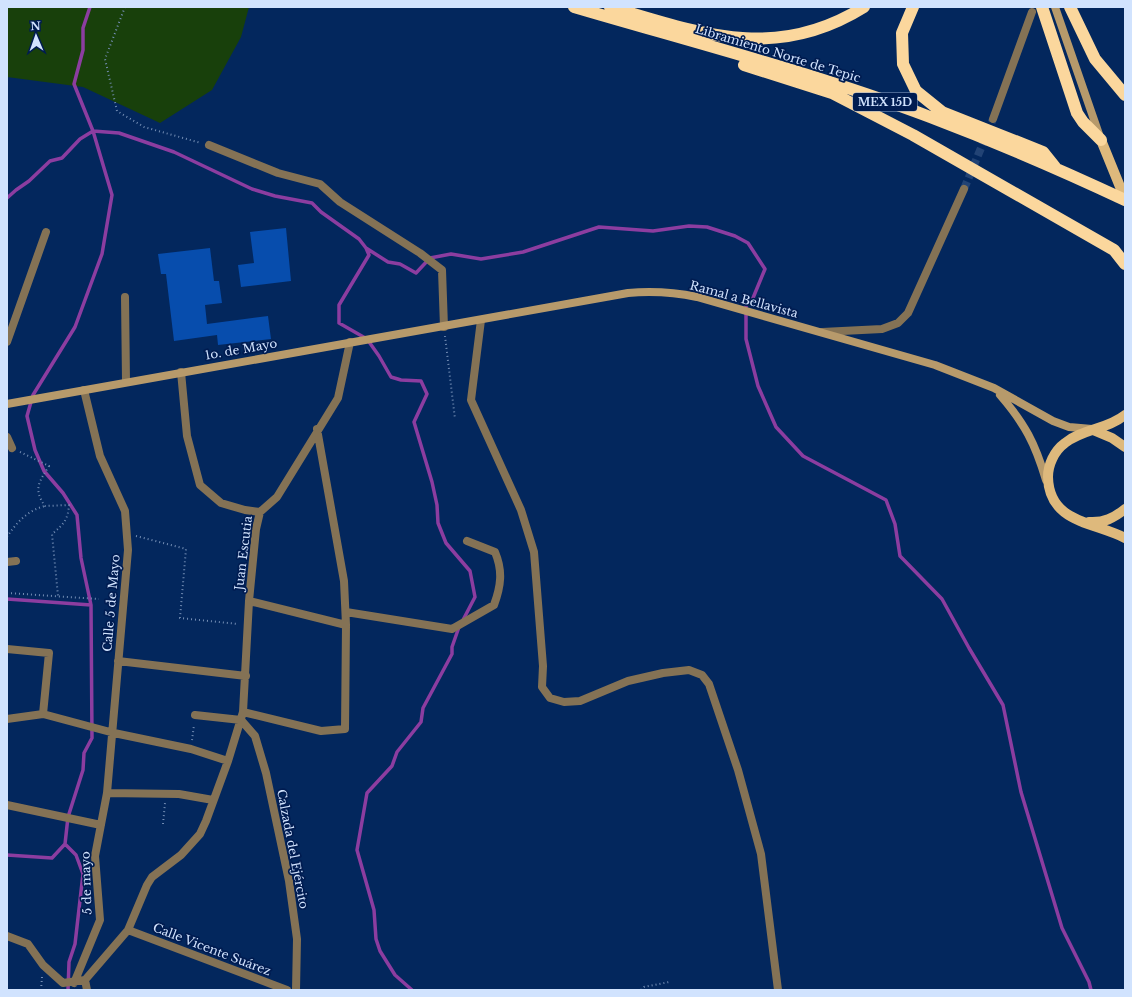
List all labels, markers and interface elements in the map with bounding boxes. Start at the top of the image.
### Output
north arrow [16,16,56,56]
text: N [30,19,42,33]
street label: Libramiento Norte de Tepic [694,21,863,85]
road number: MEX 15D [853,93,917,111]
street label: Ramal a Bellavista [688,277,800,321]
street label: 1o. de Mayo [204,335,278,363]
street label: Juan Escutia [231,515,255,593]
street label: Calle 5 de Mayo [99,553,123,652]
street label: Calzada del Ejército [274,788,312,910]
street label: 5 de mayo [77,851,95,915]
street label: Calle Vicente Suárez [151,920,273,979]

